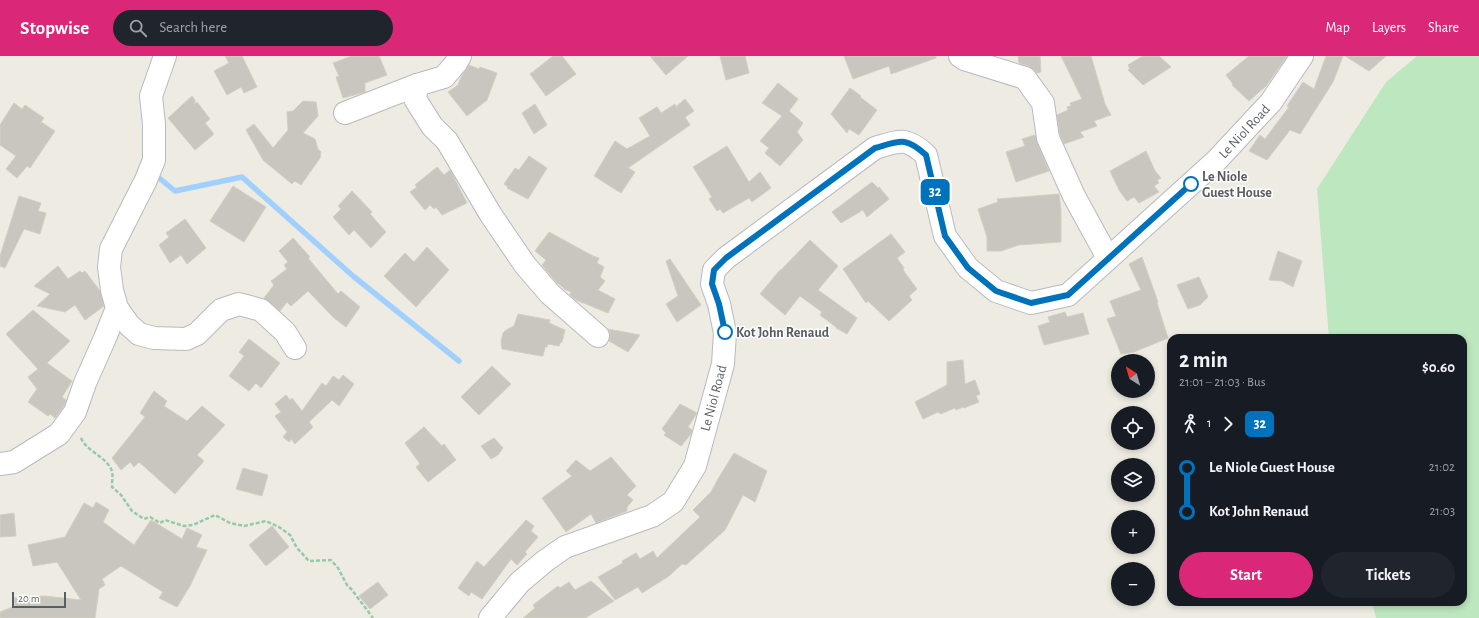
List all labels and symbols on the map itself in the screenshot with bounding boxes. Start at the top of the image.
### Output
street label: Le Niol Road [1216,102,1273,161]
place label: Le Niole Guest House [1202,170,1272,200]
marker: Le Niole Guest House [1183,176,1199,192]
line badge: 32 [917,179,953,205]
marker: Kot John Renaud [717,324,733,340]
place label: Kot John Renaud [736,326,830,340]
north arrow [1111,354,1155,398]
street label: Le Niol Road [698,364,730,433]
scale bar [12,590,66,609]

